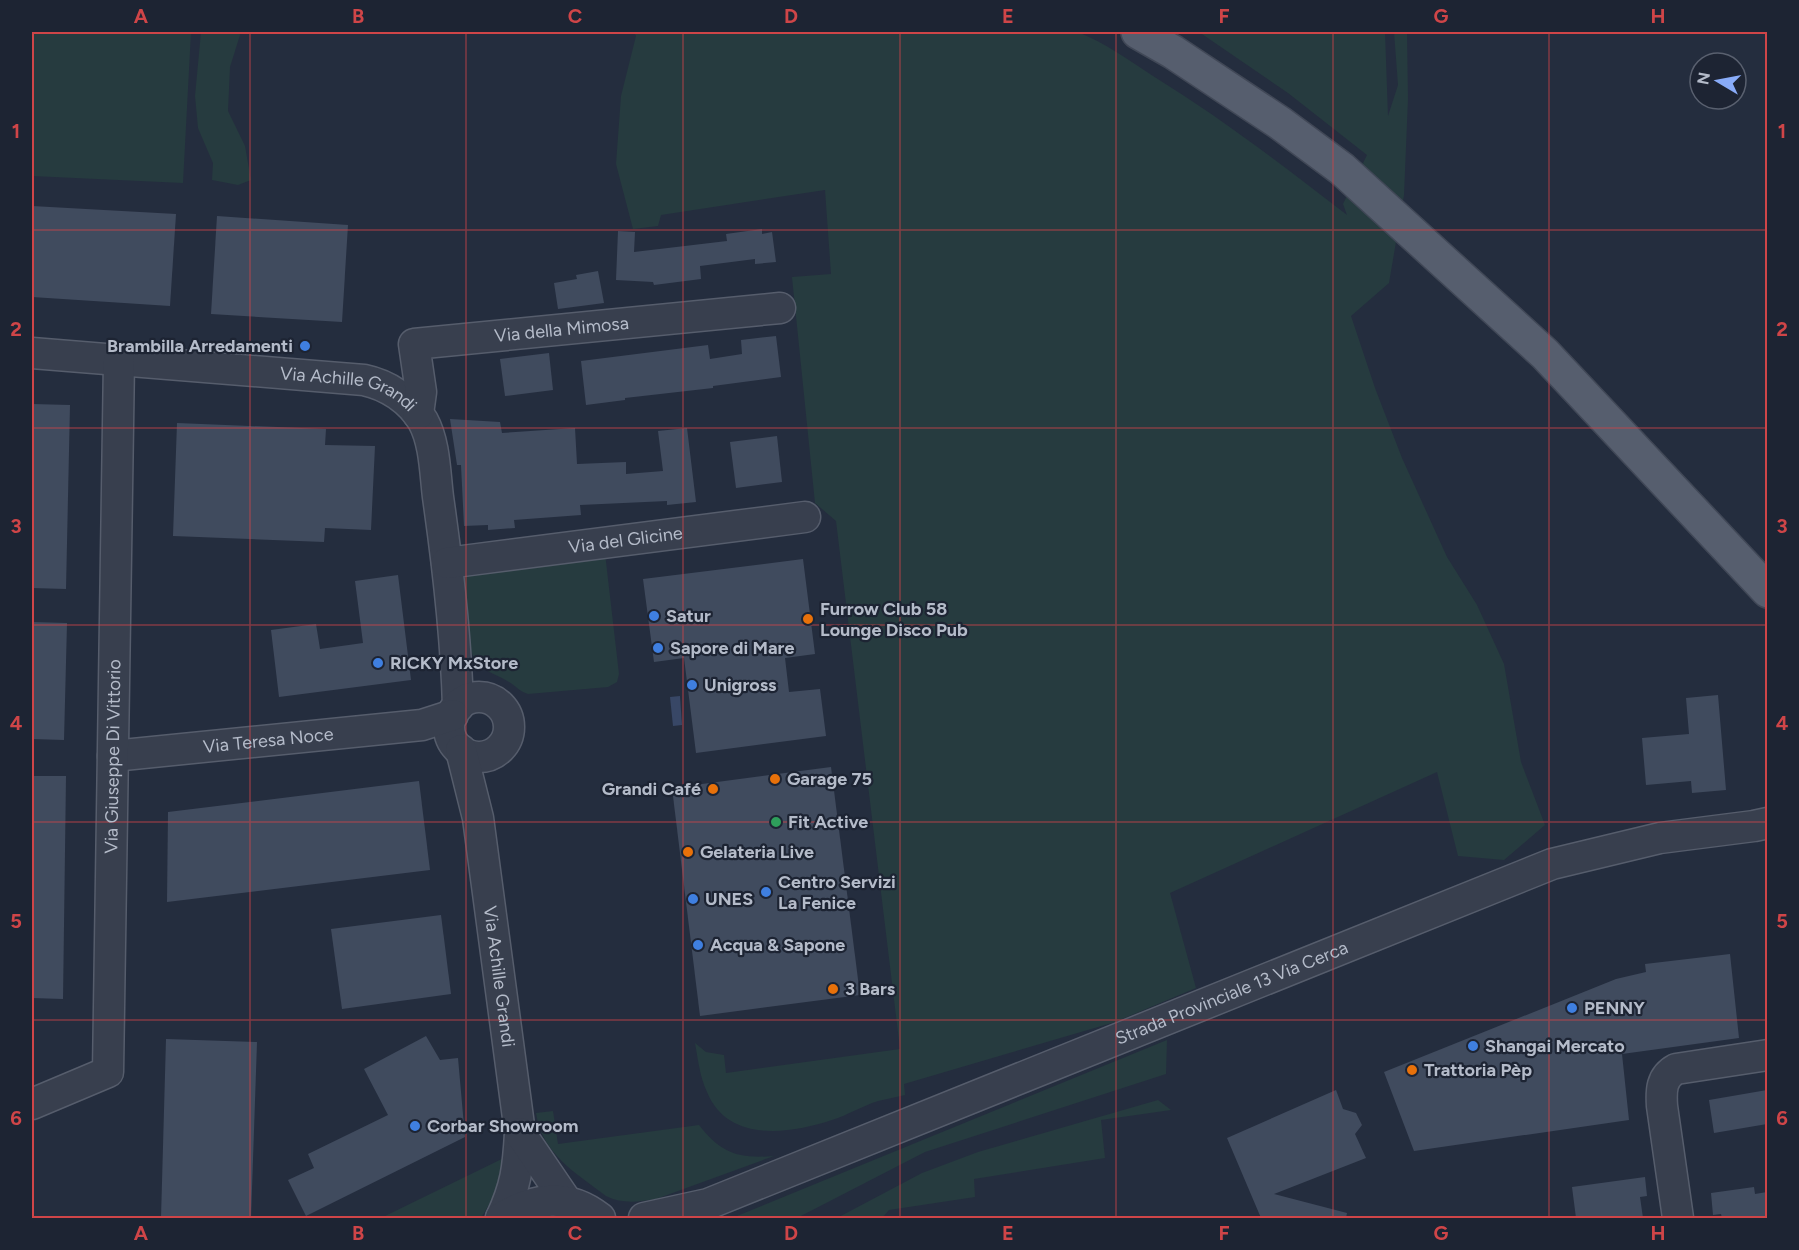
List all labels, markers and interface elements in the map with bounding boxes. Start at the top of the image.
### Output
text: A [134,4,149,28]
text: B [352,4,364,28]
text: C [568,4,582,28]
text: D [784,4,798,28]
text: E [1002,4,1014,28]
text: F [1218,4,1230,28]
text: G [1434,4,1449,28]
text: H [1651,4,1666,28]
north arrow [1688,51,1748,111]
text: N [1693,71,1714,86]
text: 1 [12,119,20,143]
text: 1 [1778,119,1786,143]
street label: Via della Mimosa [493,312,630,347]
text: 2 [10,317,22,341]
text: 2 [1776,317,1788,341]
place label: Brambilla Arredamenti [107,335,293,357]
marker: Brambilla Arredamenti [298,339,312,353]
street label: Via Achille Grandi [279,362,422,416]
text: 3 [10,514,22,538]
text: 3 [1776,514,1788,538]
street label: Via del Glicine [567,522,684,558]
place label: Furrow Club 58 Lounge Disco Pub [820,598,968,641]
place label: Satur [666,605,711,627]
marker: Satur [647,609,661,623]
marker: Furrow Club 58 Lounge Disco Pub [801,612,815,626]
place label: Sapore di Mare [670,637,794,659]
marker: Sapore di Mare [651,641,665,655]
place label: RICKY MxStore [390,652,518,674]
marker: RICKY MxStore [371,656,385,670]
street label: Via Giuseppe Di Vittorio [100,659,125,854]
place label: Unigross [704,674,777,696]
marker: Unigross [685,678,699,692]
text: 4 [10,711,23,735]
text: 4 [1776,711,1789,735]
street label: Via Teresa Noce [202,723,335,758]
place label: Garage 75 [787,768,872,790]
marker: Garage 75 [768,772,782,786]
place label: Grandi Café [602,778,701,800]
marker: Grandi Café [706,782,720,796]
place label: Fit Active [788,811,868,833]
marker: Fit Active [769,815,783,829]
place label: Gelateria Live [700,841,814,863]
marker: Gelateria Live [681,845,695,859]
place label: Centro Servizi La Fenice [778,871,896,914]
marker: Centro Servizi La Fenice [759,885,773,899]
place label: UNES [705,888,753,910]
marker: UNES [686,892,700,906]
street label: Via Achille Grandi [479,904,519,1049]
text: 5 [10,909,22,933]
text: 5 [1776,909,1788,933]
place label: Acqua & Sapone [710,934,845,956]
street label: Strada Provinciale 13 Via Cerca [1112,936,1351,1050]
marker: Acqua & Sapone [691,938,705,952]
place label: 3 Bars [845,978,896,1000]
marker: 3 Bars [826,982,840,996]
place label: PENNY [1584,997,1645,1019]
marker: PENNY [1565,1001,1579,1015]
place label: Shangai Mercato [1485,1035,1625,1057]
marker: Shangai Mercato [1466,1039,1480,1053]
place label: Trattoria Pèp [1424,1059,1532,1081]
marker: Trattoria Pèp [1405,1063,1419,1077]
text: 6 [10,1106,22,1130]
text: 6 [1776,1106,1788,1130]
place label: Corbar Showroom [427,1115,578,1137]
marker: Corbar Showroom [408,1119,422,1133]
text: A [134,1221,149,1245]
text: B [352,1221,364,1245]
text: C [568,1221,582,1245]
text: D [784,1221,798,1245]
text: E [1002,1221,1014,1245]
text: F [1218,1221,1230,1245]
text: G [1434,1221,1449,1245]
text: H [1651,1221,1666,1245]

